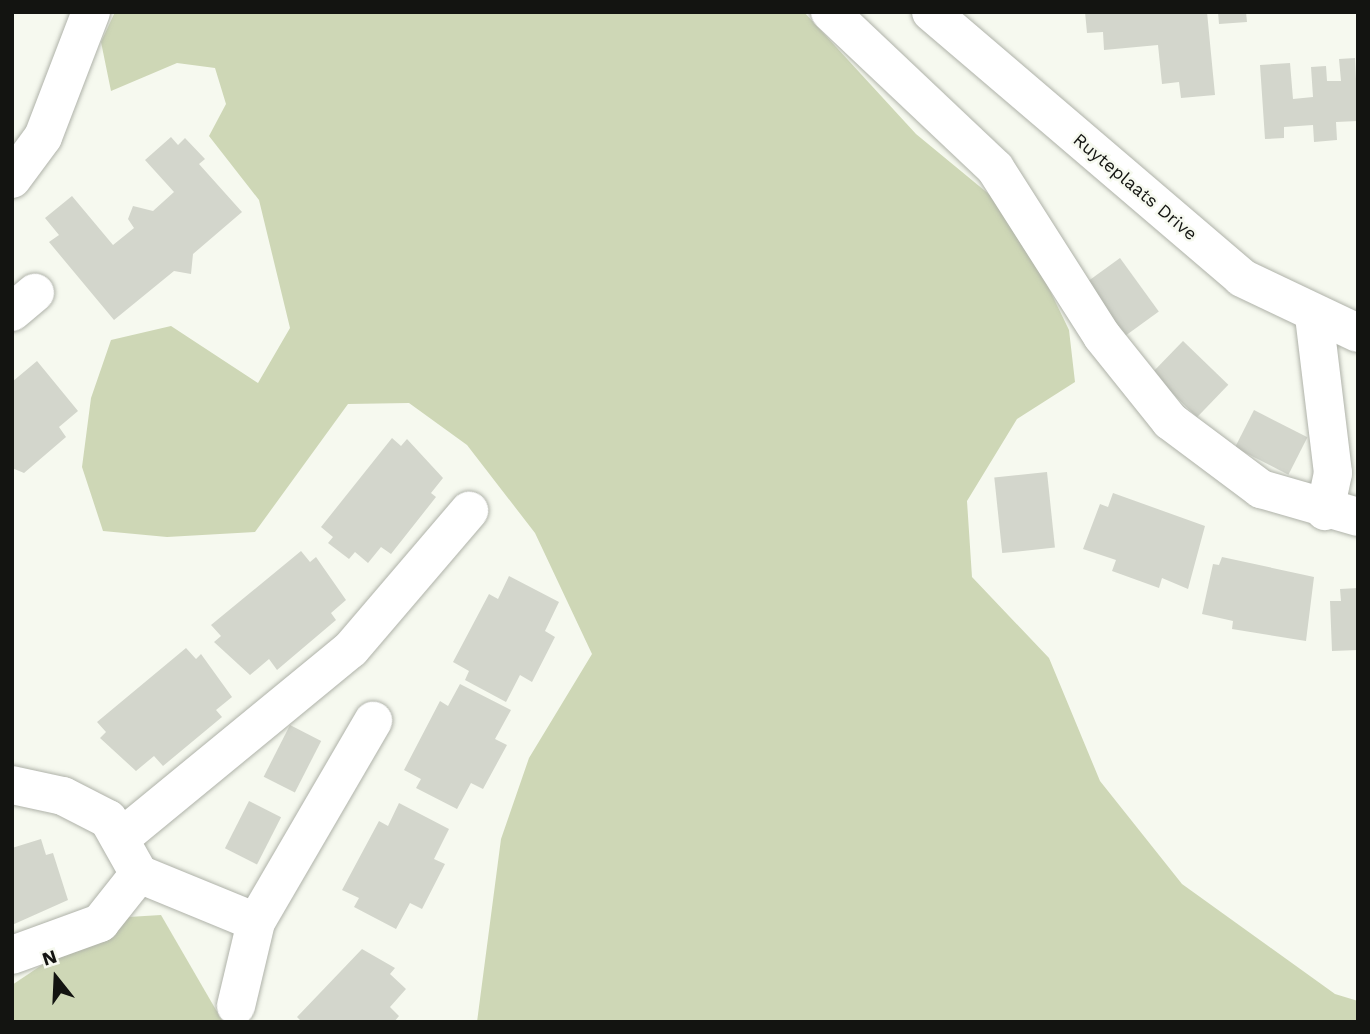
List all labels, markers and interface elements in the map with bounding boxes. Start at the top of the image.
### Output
street label: Ruyteplaats Drive [1069,129,1201,245]
north arrow [21,943,91,1013]
text: N [39,944,60,971]

